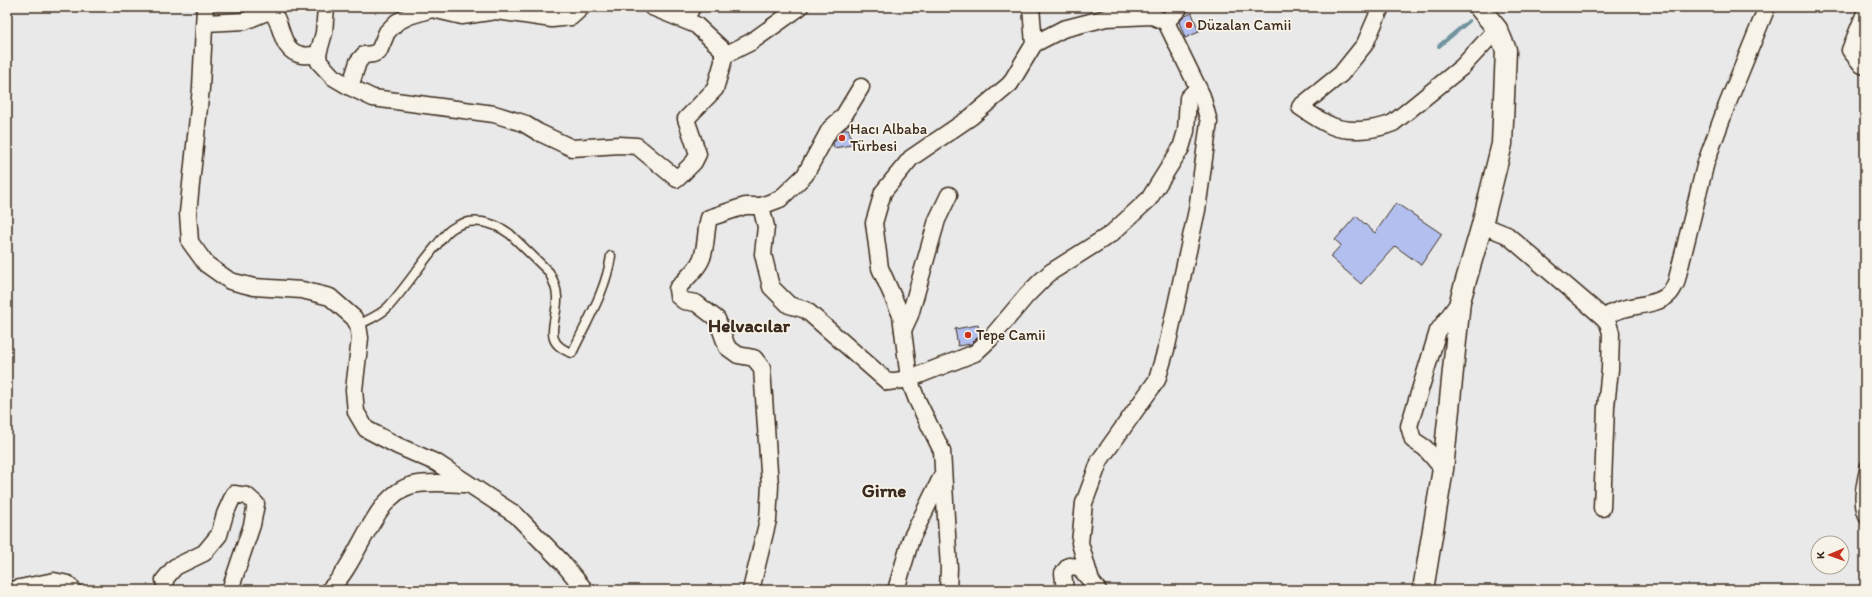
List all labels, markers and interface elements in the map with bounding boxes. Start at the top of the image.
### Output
place label: Düzalan Camii [1197,16,1291,34]
marker: Düzalan Camii [1184,20,1194,30]
place label: Hacı Albaba Türbesi [850,120,928,155]
marker: Hacı Albaba Türbesi [837,133,847,143]
district label: Helvacılar [708,314,791,337]
place label: Tepe Camii [976,326,1046,344]
marker: Tepe Camii [963,330,973,340]
district label: Girne [862,479,906,502]
north arrow [1810,535,1850,575]
text: K [1814,551,1827,559]

